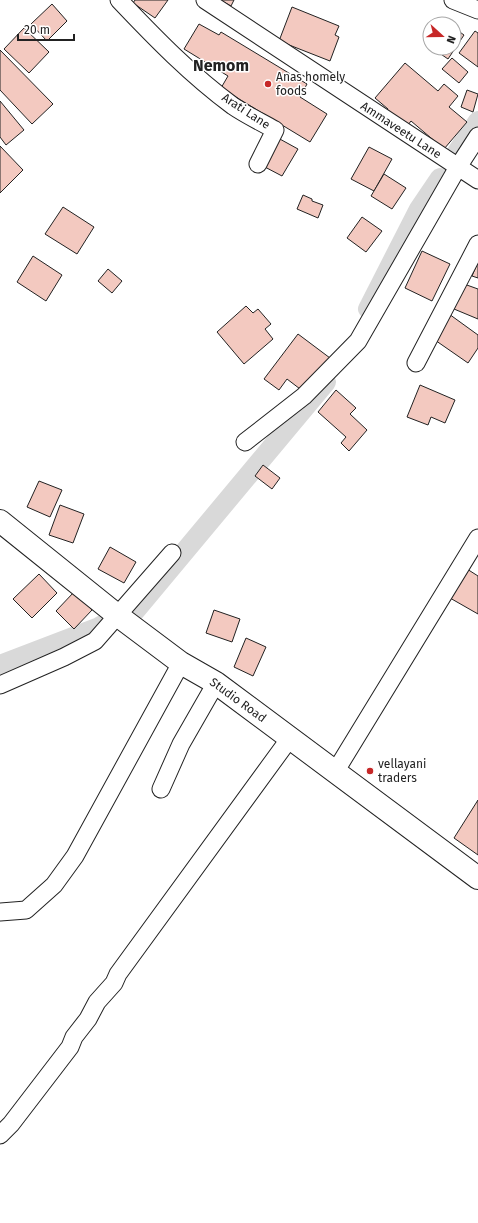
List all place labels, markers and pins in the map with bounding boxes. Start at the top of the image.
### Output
place label: Anas homely foods [276,70,345,98]
marker: Anas homely foods [263,79,273,89]
place label: vellayani traders [378,757,426,785]
marker: vellayani traders [365,766,375,776]

